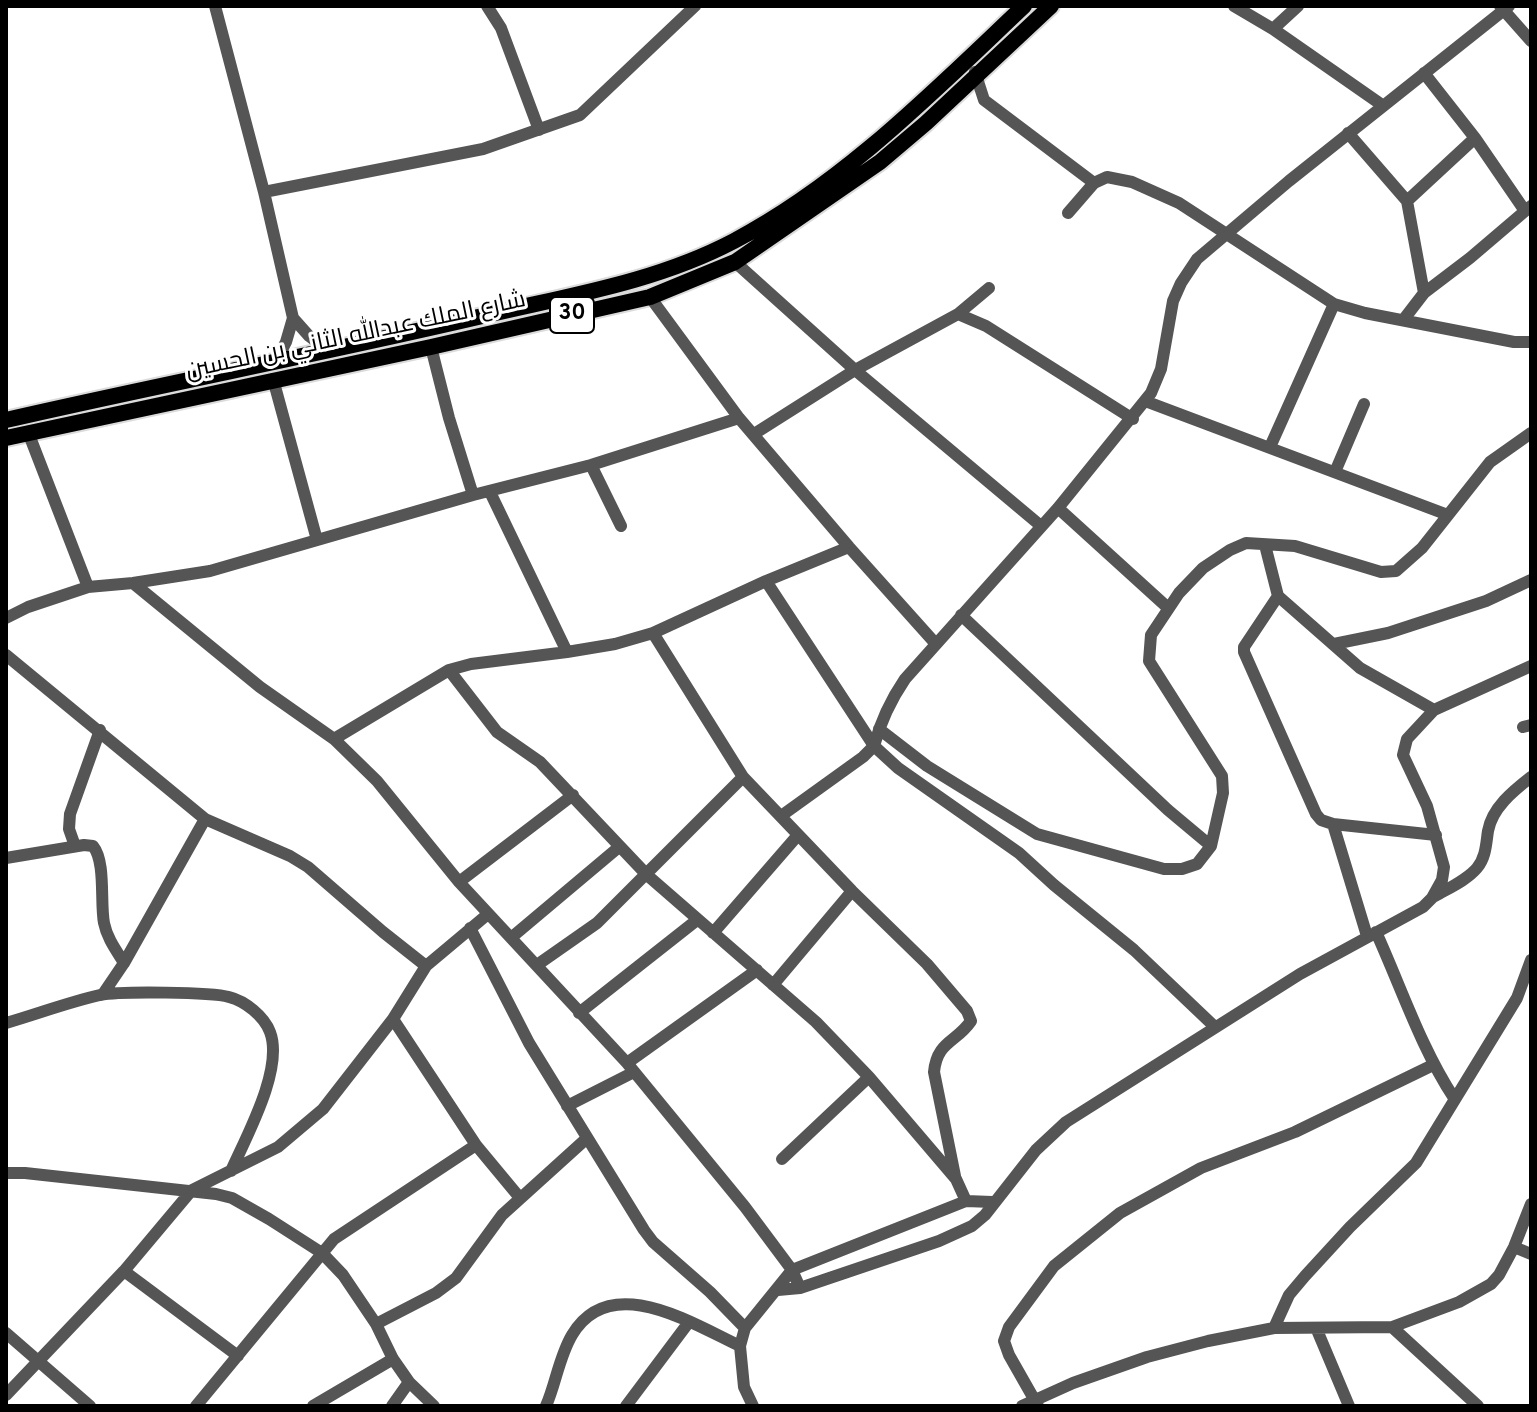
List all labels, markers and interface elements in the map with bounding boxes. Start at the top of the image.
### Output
street label: شارع الملك عبدالله الثاني بن الحسين [183,287,529,387]
road number: 30 [550,297,594,333]

